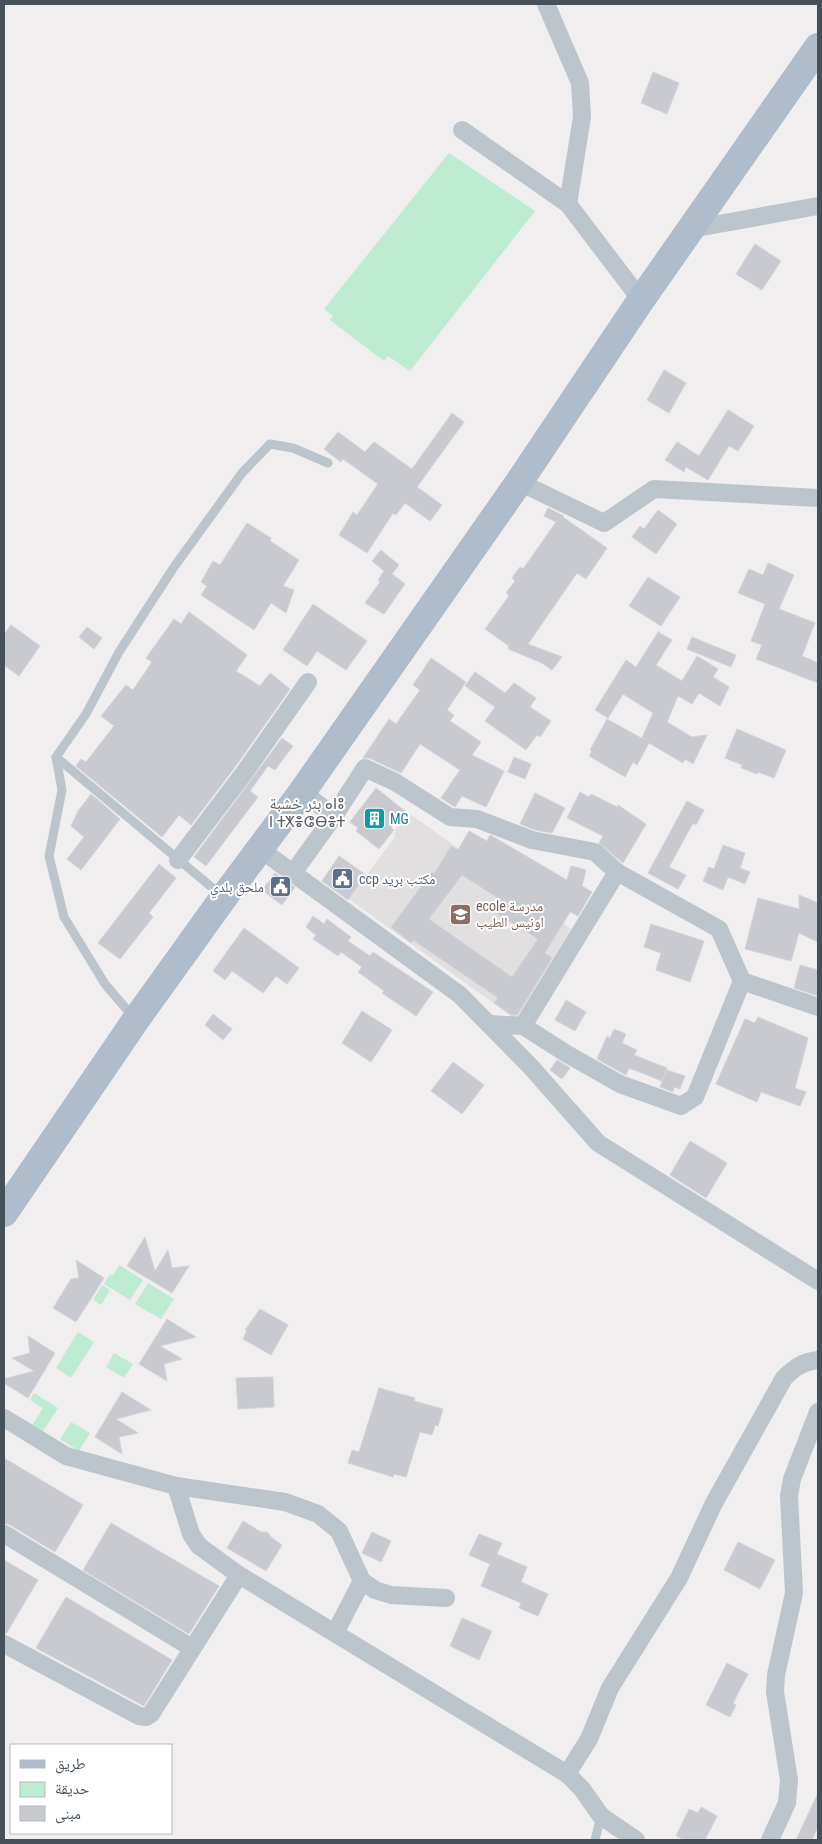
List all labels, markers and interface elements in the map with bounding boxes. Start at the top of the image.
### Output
district label: بئر خشبة ⴰⵏⵓ ⵏ ⵜⵅⴻⵛⴱⴻⵜ [269,794,346,831]
building icon: MG [362,807,386,831]
place label: MG [390,811,409,827]
public building icon: ccp مكتب بريد [331,867,355,891]
place label: ccp مكتب بريد [359,871,436,888]
public building icon: ملحق بلدي [268,875,292,899]
place label: ملحق بلدي [210,879,264,899]
place label: ecole مدرسة اونيس الطيب [476,898,544,931]
school or university icon: ecole مدرسة اونيس الطيب [448,902,472,926]
legend [10,1744,172,1834]
text: طريق [55,1755,86,1774]
text: حديقة [55,1780,90,1798]
text: مبنى [55,1805,81,1824]

